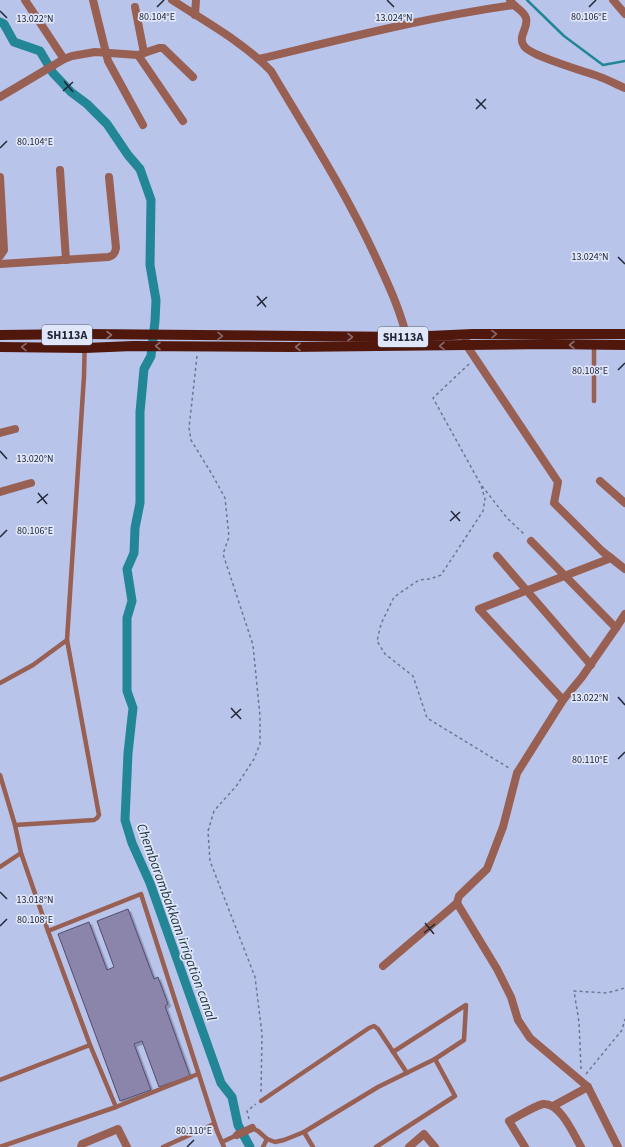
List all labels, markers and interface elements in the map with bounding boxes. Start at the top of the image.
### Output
text: 80.104°E [139,10,175,24]
text: 80.106°E [571,10,607,24]
text: 13.024°N [375,11,413,25]
text: 13.022°N [16,12,54,26]
text: 80.104°E [17,135,53,149]
text: 13.024°N [571,250,609,264]
road number: SH113A [42,325,92,345]
road number: SH113A [378,327,428,347]
one-way arrow [491,330,497,338]
one-way arrow [106,331,112,339]
one-way arrow [217,332,223,340]
one-way arrow [347,333,353,341]
one-way arrow [569,341,575,349]
one-way arrow [155,342,161,350]
one-way arrow [439,342,445,350]
one-way arrow [21,343,27,351]
one-way arrow [295,343,301,351]
text: 80.108°E [572,364,608,378]
text: 13.020°N [16,452,54,466]
text: 80.106°E [17,524,53,538]
text: 13.022°N [571,691,609,705]
text: 80.110°E [572,753,608,767]
water label: Chembarambakkam irrigation canal [131,821,221,1024]
text: 13.018°N [16,893,54,907]
text: 80.108°E [17,913,53,927]
text: 80.110°E [176,1124,212,1138]

